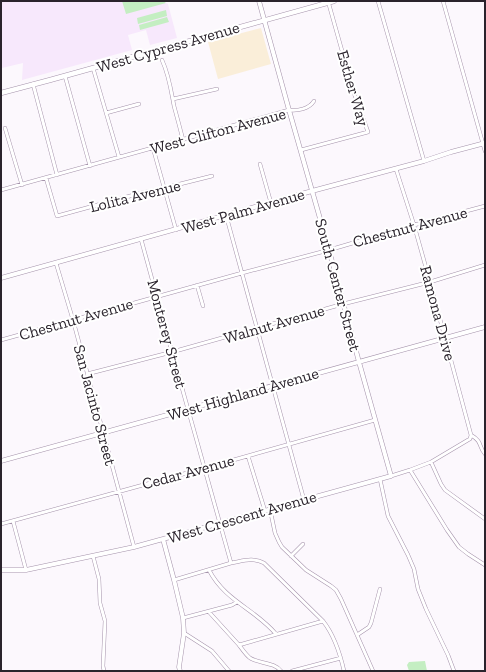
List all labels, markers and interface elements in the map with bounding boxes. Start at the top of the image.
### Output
street label: West Cypress Avenue [94,18,242,76]
street label: Esther Way [333,48,373,129]
street label: West Clifton Avenue [148,104,288,158]
street label: Lolita Avenue [87,176,183,216]
street label: West Palm Avenue [179,184,307,238]
street label: Chestnut Avenue [351,203,469,251]
street label: South Center Street [311,216,365,354]
street label: Ramona Drive [416,263,460,363]
street label: Monterey Street [143,277,191,391]
street label: Chestnut Avenue [17,294,135,344]
street label: Walnut Avenue [221,301,327,347]
street label: San Jacinto Street [70,342,120,468]
street label: West Highland Avenue [165,363,321,425]
street label: Cedar Avenue [140,451,236,493]
street label: West Crescent Avenue [165,487,319,547]

